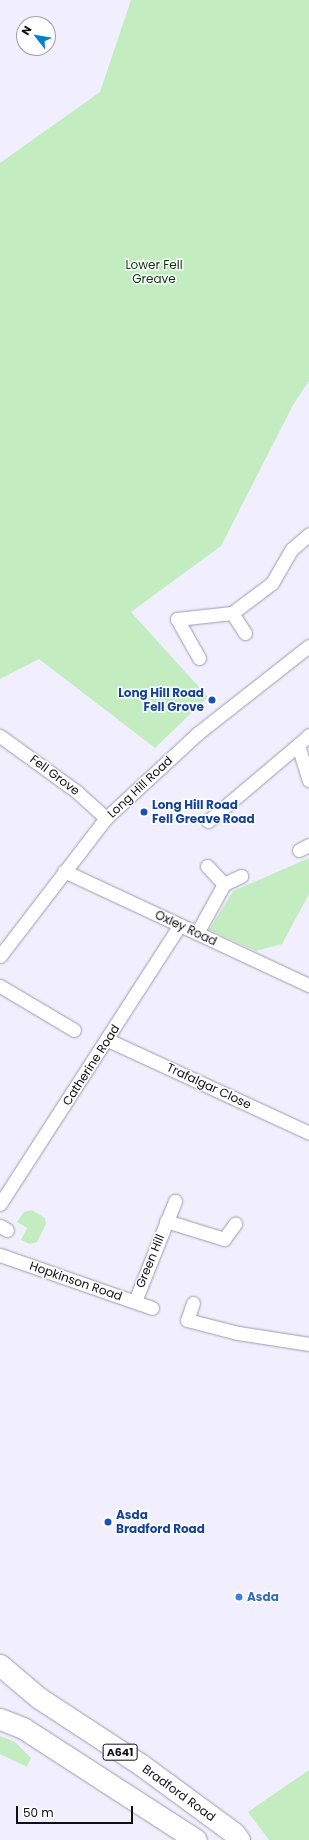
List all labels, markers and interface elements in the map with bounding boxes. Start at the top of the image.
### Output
north arrow [16,16,56,56]
text: N [18,23,36,38]
park label: Lower Fell Greave [125,258,183,286]
place label: Long Hill Road Fell Grove [118,686,204,714]
marker: Long Hill Road Fell Grove [207,695,217,705]
street label: Fell Grove [27,752,83,798]
street label: Long Hill Road [105,753,175,821]
place label: Long Hill Road Fell Greave Road [152,798,255,826]
marker: Long Hill Road Fell Greave Road [139,807,149,817]
street label: Oxley Road [153,907,219,949]
street label: Catherine Road [59,1022,123,1108]
street label: Trafalgar Close [164,1060,254,1112]
street label: Green Hill [133,1232,167,1290]
street label: Hopkinson Road [28,1258,124,1304]
place label: Asda Bradford Road [116,1508,205,1536]
marker: Asda Bradford Road [103,1517,113,1527]
place label: Asda [247,1590,279,1604]
marker: Asda [234,1592,244,1602]
road number: A641 [102,1743,138,1761]
street label: Bradford Road [140,1762,218,1824]
scale bar [18,1798,135,1824]
text: 50 m [23,1804,54,1821]

